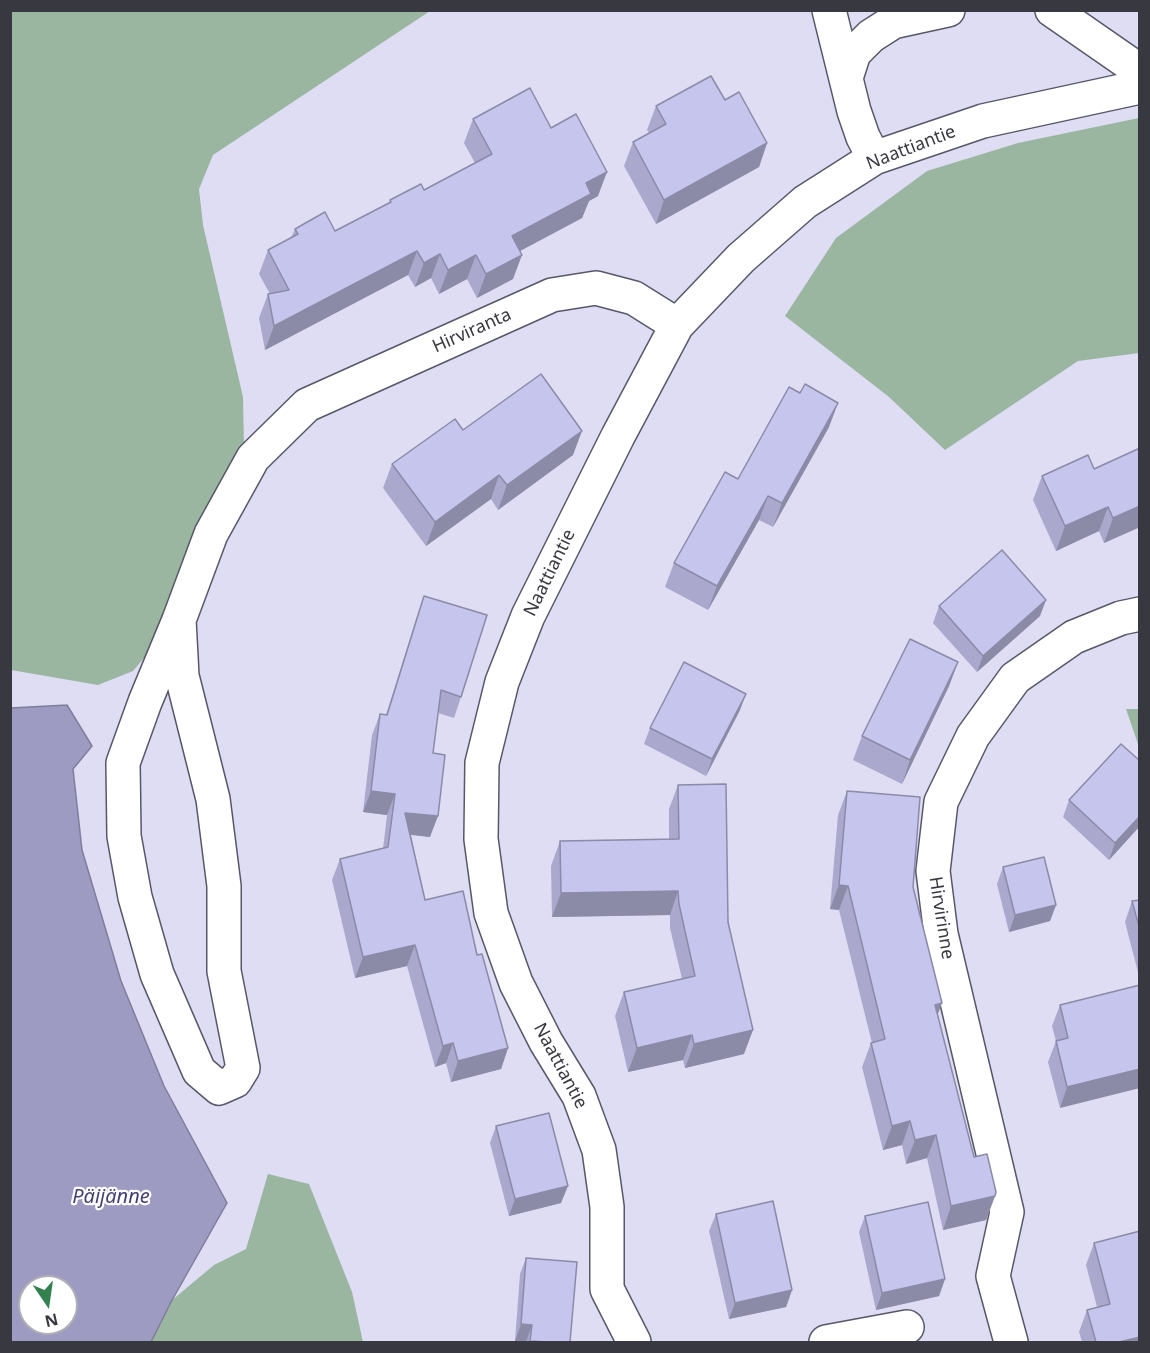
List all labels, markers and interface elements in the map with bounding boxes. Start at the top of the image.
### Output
street label: Naattiantie [863,121,959,175]
street label: Hirviranta [429,304,515,358]
street label: Naattiantie [520,526,580,620]
street label: Hirvirinne [924,875,958,961]
street label: Naattiantie [528,1019,592,1113]
water label: Päijänne [72,1185,150,1209]
north arrow [18,1275,78,1335]
text: N [43,1308,60,1333]

